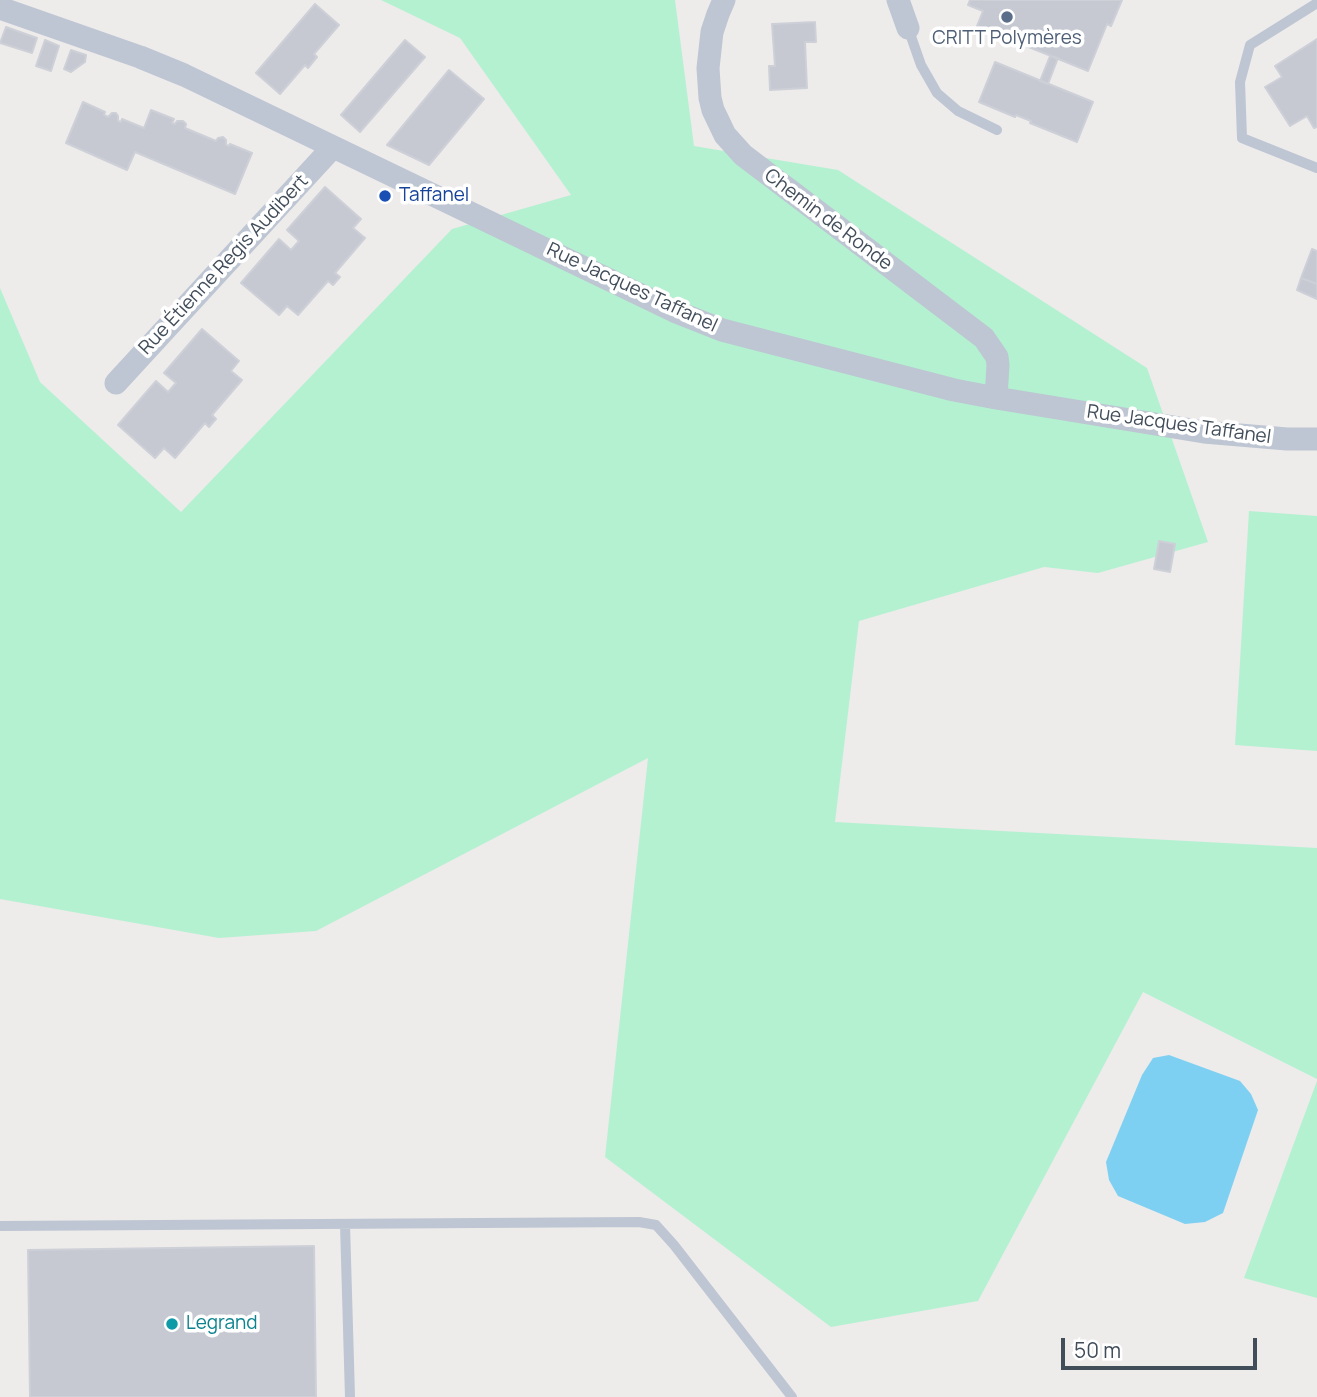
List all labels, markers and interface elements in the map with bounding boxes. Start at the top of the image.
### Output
marker: CRITT Polymères [999,9,1015,25]
place label: CRITT Polymères [932,28,1082,50]
street label: Chemin de Ronde [760,164,896,276]
street label: Rue Étienne Regis Audibert [135,170,313,360]
place label: Taffanel [399,185,469,207]
marker: Taffanel [377,188,393,204]
street label: Rue Jacques Taffanel [543,238,721,338]
street label: Rue Jacques Taffanel [1085,401,1273,449]
place label: Legrand [186,1313,258,1335]
marker: Legrand [164,1316,180,1332]
scale bar [1065,1324,1261,1368]
text: 50 m [1074,1336,1121,1364]

